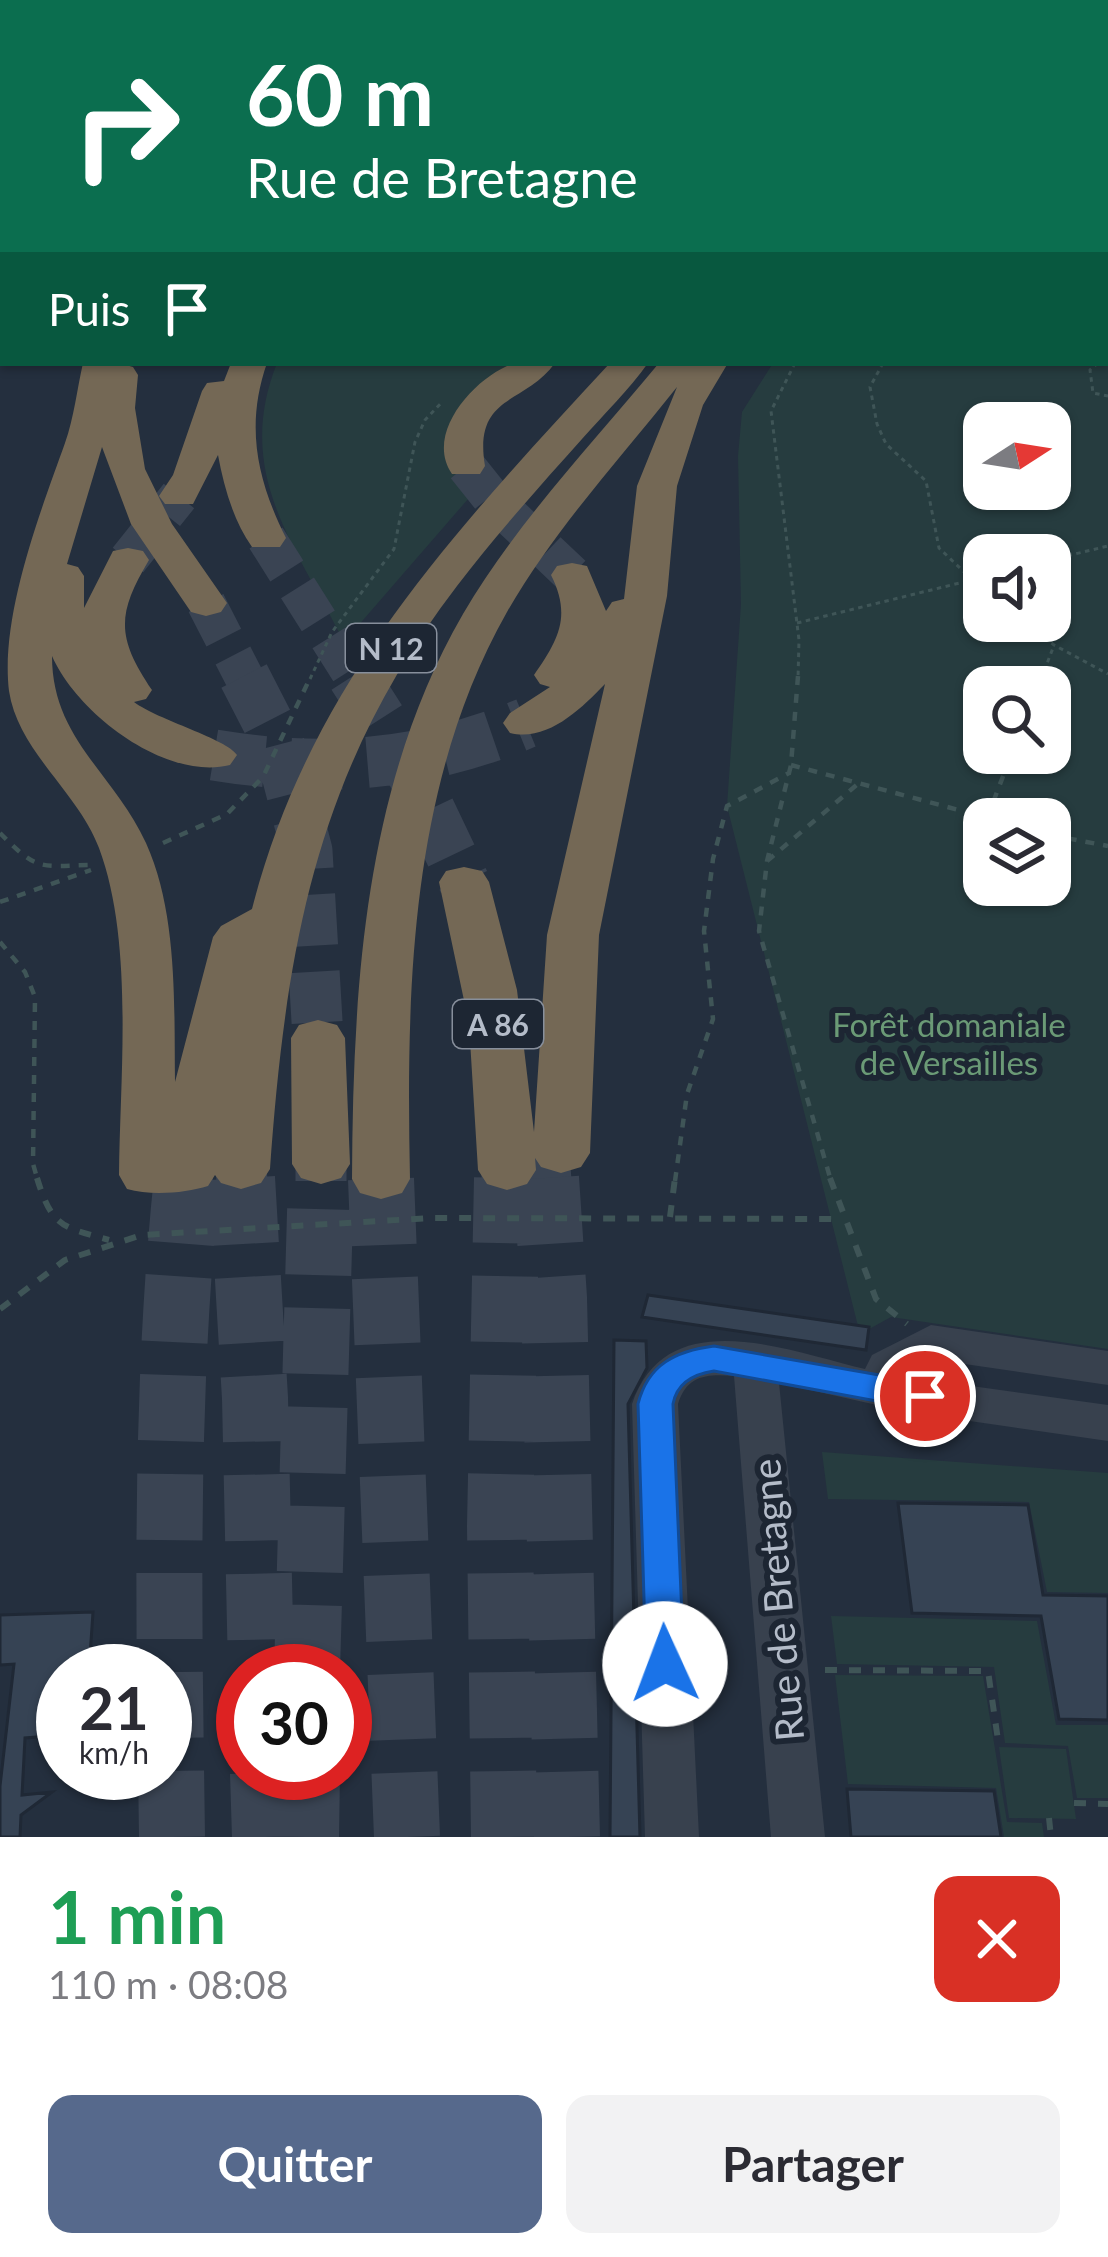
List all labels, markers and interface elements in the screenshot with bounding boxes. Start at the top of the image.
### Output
text: 60 m [246,43,434,144]
icon: right [48,48,204,204]
text: Rue de Bretagne [246,145,638,210]
icon: arrive [154,276,220,342]
text: Puis [48,282,130,336]
north arrow [963,402,1071,510]
map controls [963,402,1071,906]
button: sound [963,534,1071,642]
road number: N 12 [346,624,436,672]
button: search [963,666,1071,774]
button: layers [963,798,1071,906]
road number: A 86 [453,1000,543,1048]
park label: Forêt domaniale de Versailles [832,1004,1066,1082]
pin [874,1345,976,1447]
icon: arrive [892,1363,958,1429]
street label: Rue de Bretagne [742,1457,812,1743]
position arrow [602,1601,728,1727]
speed limit sign: 30 [216,1644,372,1800]
text: 21 [79,1671,149,1743]
text: km/h [79,1734,149,1770]
text: 1 min [48,1873,226,1959]
button: close [934,1876,1060,2002]
text: 110 m · 08:08 [48,1961,288,2007]
button: Quitter [48,2095,542,2233]
button: Partager [566,2095,1060,2233]

